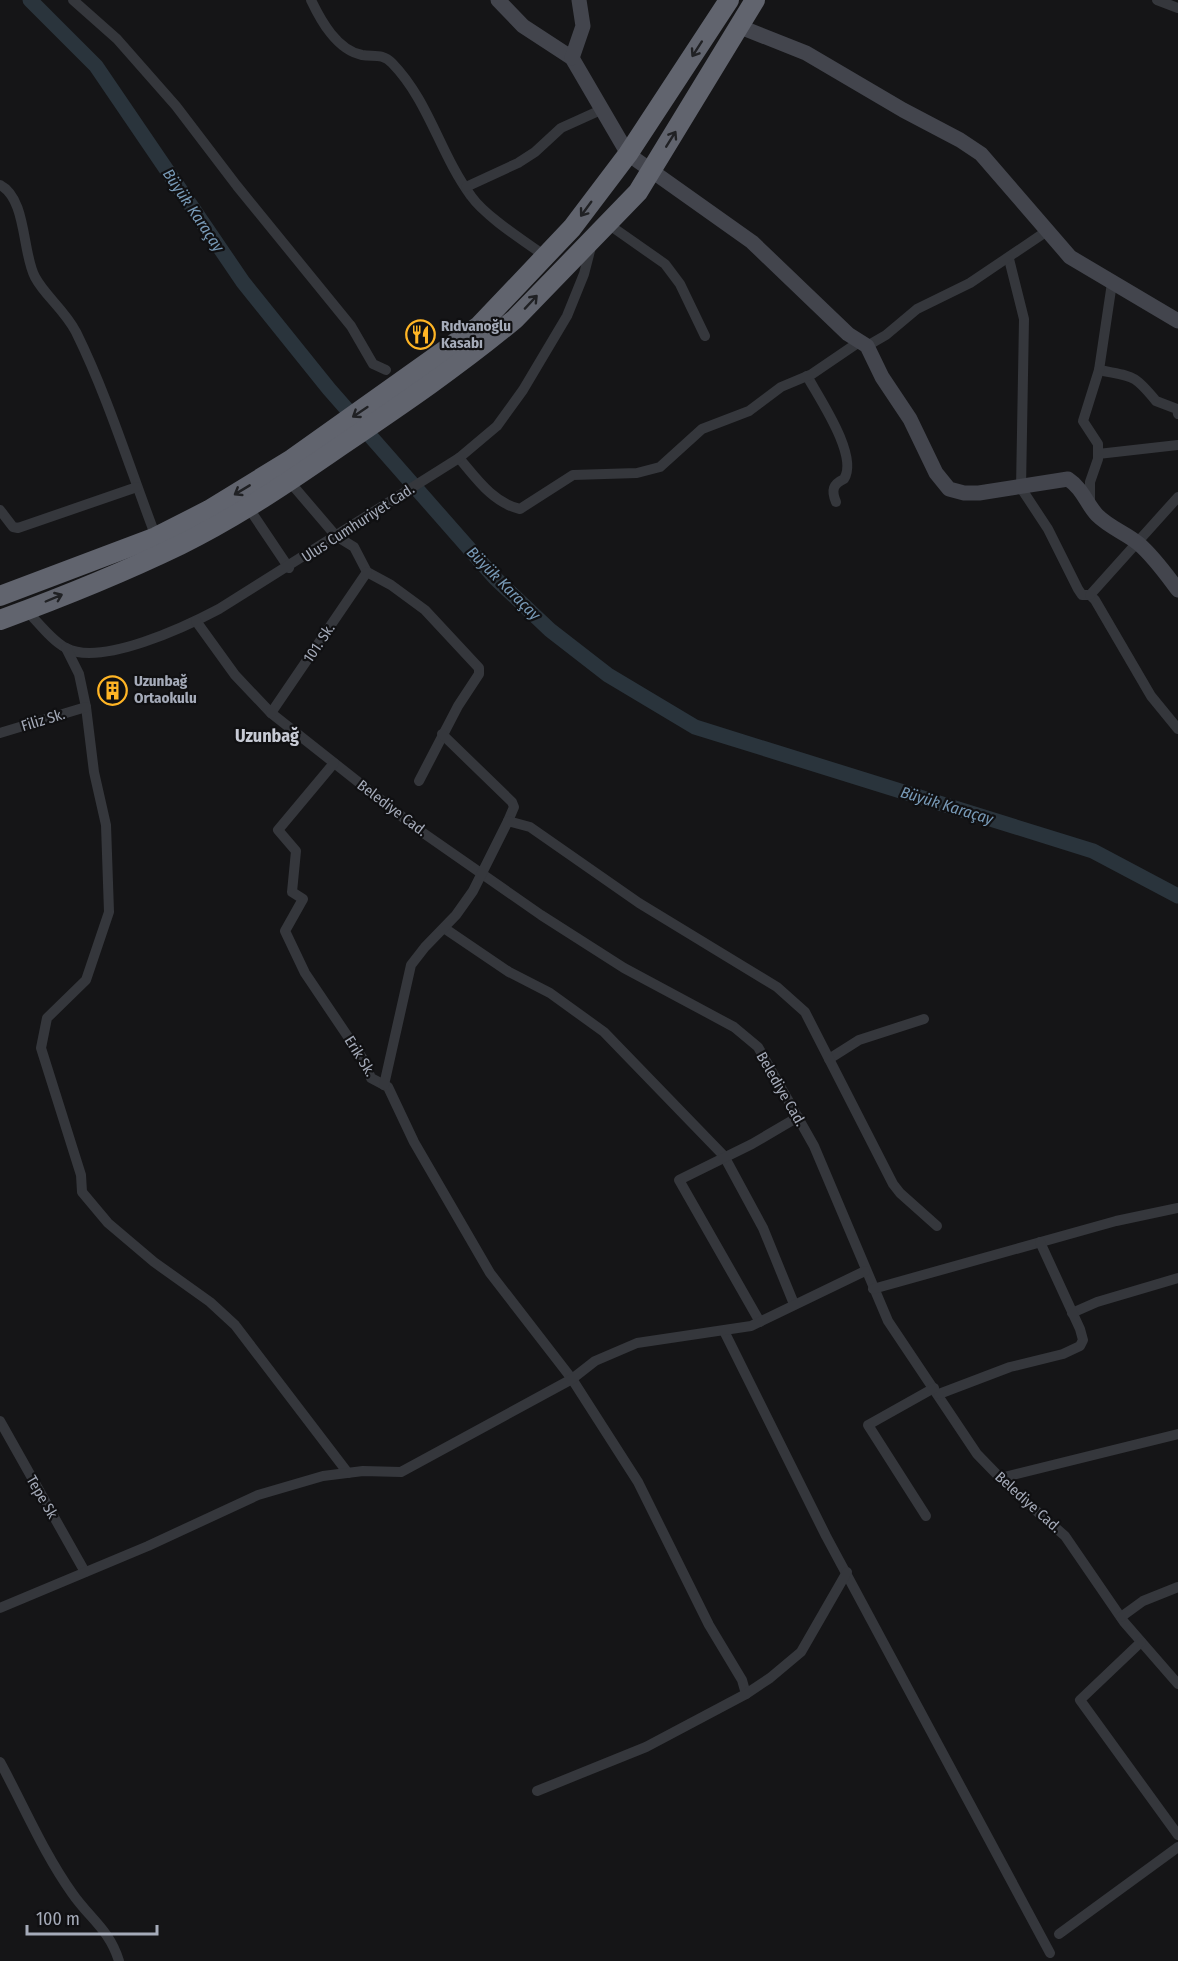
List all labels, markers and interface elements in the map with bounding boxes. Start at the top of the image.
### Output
one-way arrow [691,40,703,57]
one-way arrow [666,131,678,148]
water label: Büyük Karaçay [159,165,229,256]
one-way arrow [580,201,592,217]
one-way arrow [524,294,538,309]
place label: Rıdvanoğlu Kasabı [441,317,511,352]
restaurant icon: Rıdvanoğlu Kasabı [404,319,436,351]
one-way arrow [352,406,368,418]
street label: Ulus Cumhuriyet Cad. [298,480,418,566]
one-way arrow [234,484,251,496]
water label: Büyük Karaçay [463,543,545,625]
one-way arrow [45,592,63,603]
street label: 101. Sk. [299,620,339,666]
place label: Uzunbağ Ortaokulu [134,672,197,707]
building icon: Uzunbağ Ortaokulu [97,674,129,706]
street label: Filiz Sk. [19,705,67,735]
district label: Uzunbağ [235,725,299,747]
street label: Belediye Cad. [354,776,430,840]
water label: Büyük Karaçay [898,782,996,829]
street label: Erik Sk. [341,1033,379,1079]
street label: Belediye Cad. [753,1049,809,1129]
street label: Belediye Cad. [991,1468,1065,1536]
street label: Tepe Sk [22,1472,62,1522]
scale bar [27,1898,158,1936]
text: 100 m [36,1908,80,1930]

